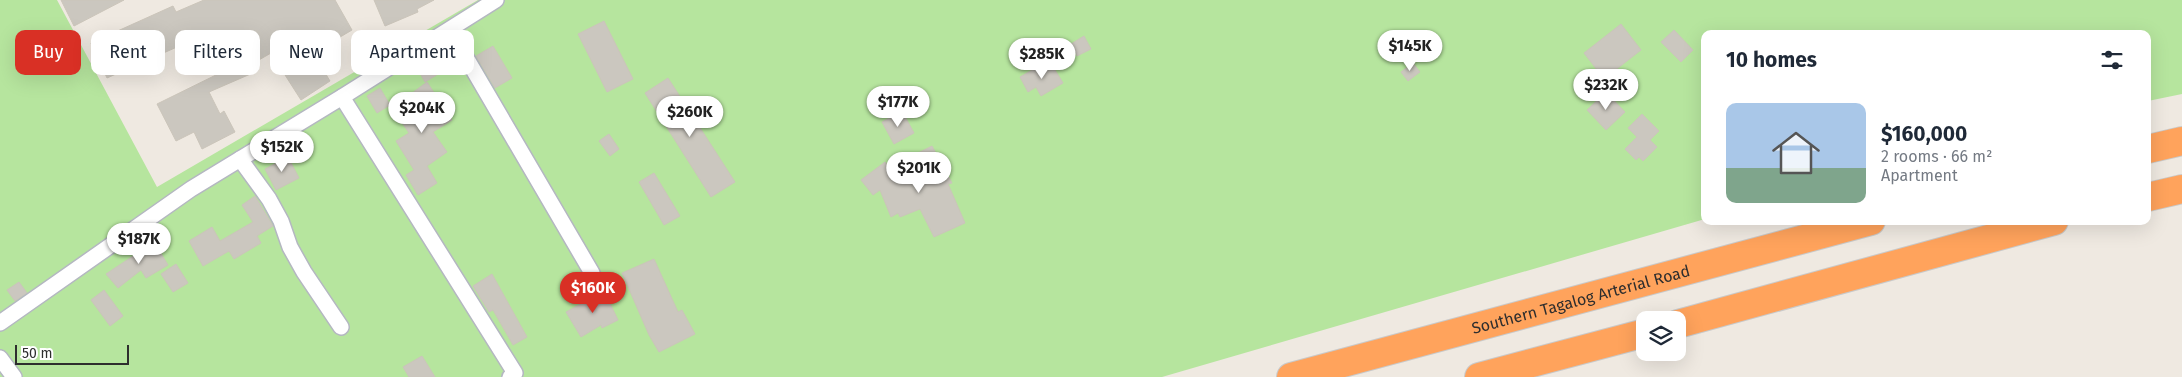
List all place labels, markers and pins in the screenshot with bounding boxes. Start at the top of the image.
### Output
pin: $145K [1375,30,1445,72]
pin: $285K [1007,38,1077,80]
pin: $232K [1571,68,1641,111]
pin: $177K [863,86,933,128]
pin: $204K [387,92,457,134]
pin: $260K [655,96,725,138]
pin: $152K [247,130,317,173]
pin: $201K [884,152,954,194]
pin: $187K [104,222,174,265]
pin: $160K [558,272,628,314]

